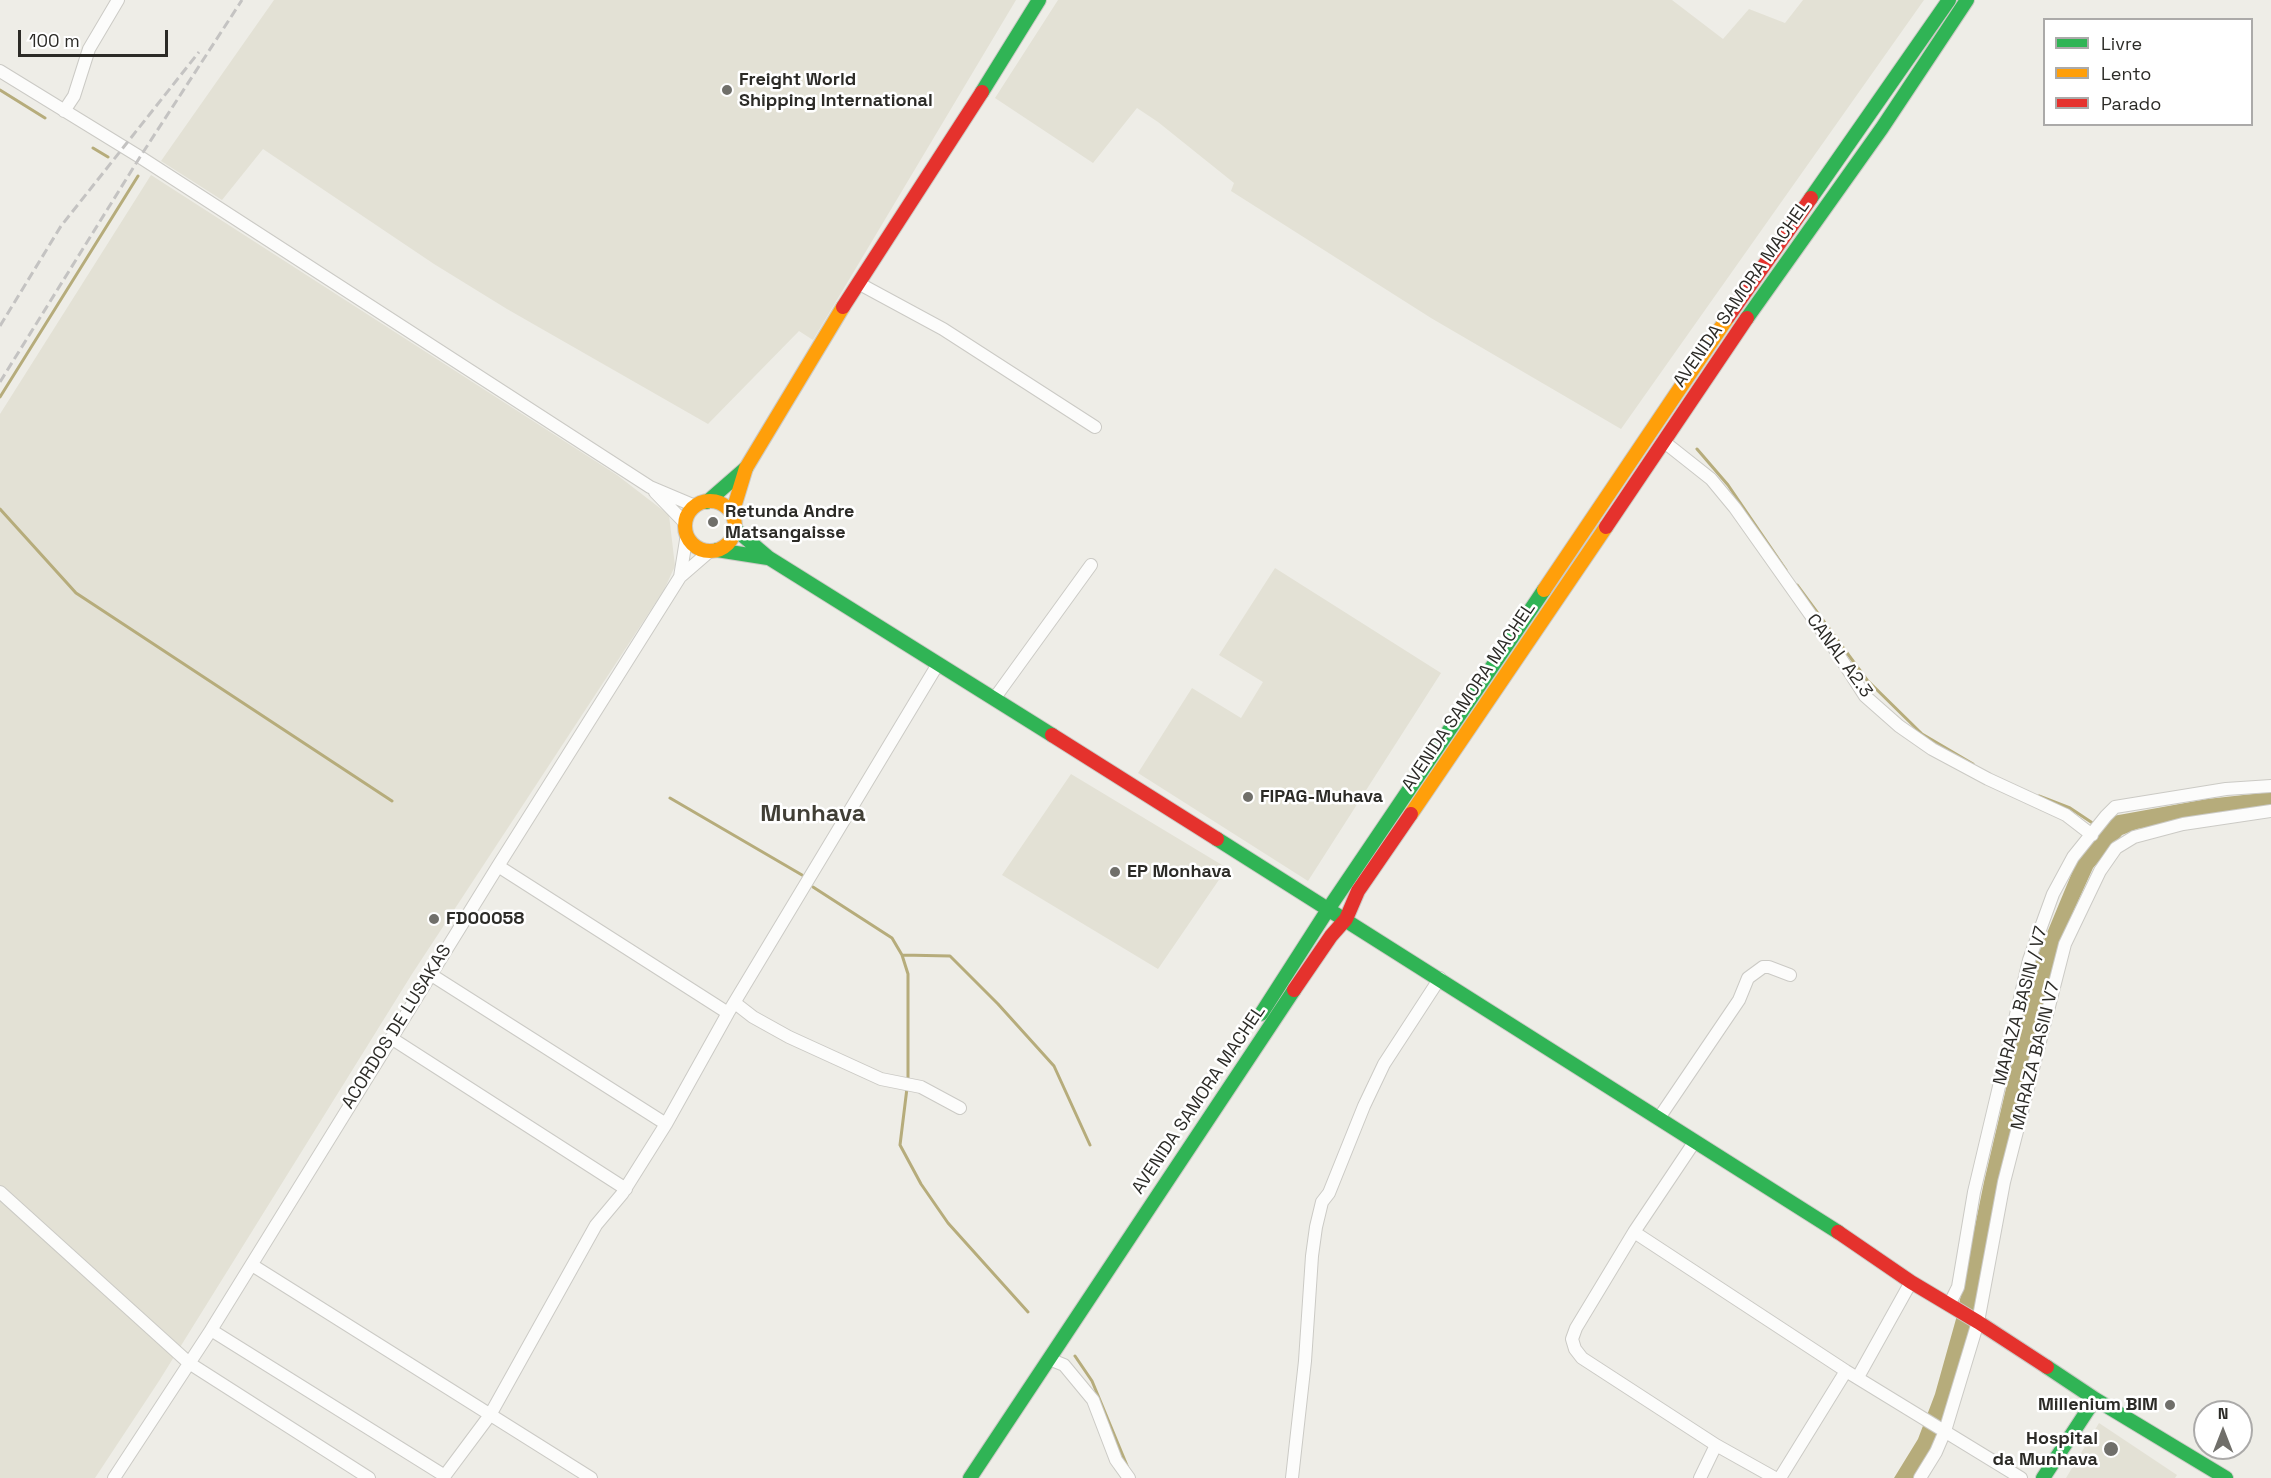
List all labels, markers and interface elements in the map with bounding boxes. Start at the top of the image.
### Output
scale bar [21,18,171,56]
legend [2043,18,2253,126]
text: 100 m [29,29,80,52]
text: Livre [2101,32,2142,55]
text: Lento [2101,62,2151,85]
place label: Freight World Shipping International [739,69,933,112]
marker: Freight World Shipping International [720,83,734,97]
text: Parado [2101,92,2161,115]
street label: AVENIDA SAMORA MACHEL [1669,196,1815,392]
place label: Retunda Andre Matsangaisse [725,501,854,544]
marker: Retunda Andre Matsangaisse [706,515,720,529]
street label: AVENIDA SAMORA MACHEL [1398,598,1540,796]
street label: CANAL A2.3 [1801,610,1877,702]
place label: FIPAG-Muhava [1260,786,1383,808]
marker: FIPAG-Muhava [1241,790,1255,804]
district label: Munhava [760,800,866,828]
place label: EP Monhava [1127,861,1231,883]
marker: EP Monhava [1108,865,1122,879]
place label: FD00058 [446,908,524,930]
marker: FD00058 [427,912,441,926]
street label: MARAZA BASIN / V7 [1989,924,2053,1088]
street label: ACORDOS DE LUSAKAS [338,941,456,1113]
street label: MARAZA BASIN V7 [2007,979,2065,1133]
street label: AVENIDA SAMORA MACHEL [1128,1001,1270,1199]
place label: Millenium BIM [2038,1394,2158,1416]
marker: Millenium BIM [2163,1398,2177,1412]
north arrow [2193,1400,2253,1460]
text: N [2218,1403,2228,1424]
place label: Hospital da Munhava [1992,1428,2098,1470]
marker: Hospital da Munhava [2102,1440,2120,1458]

